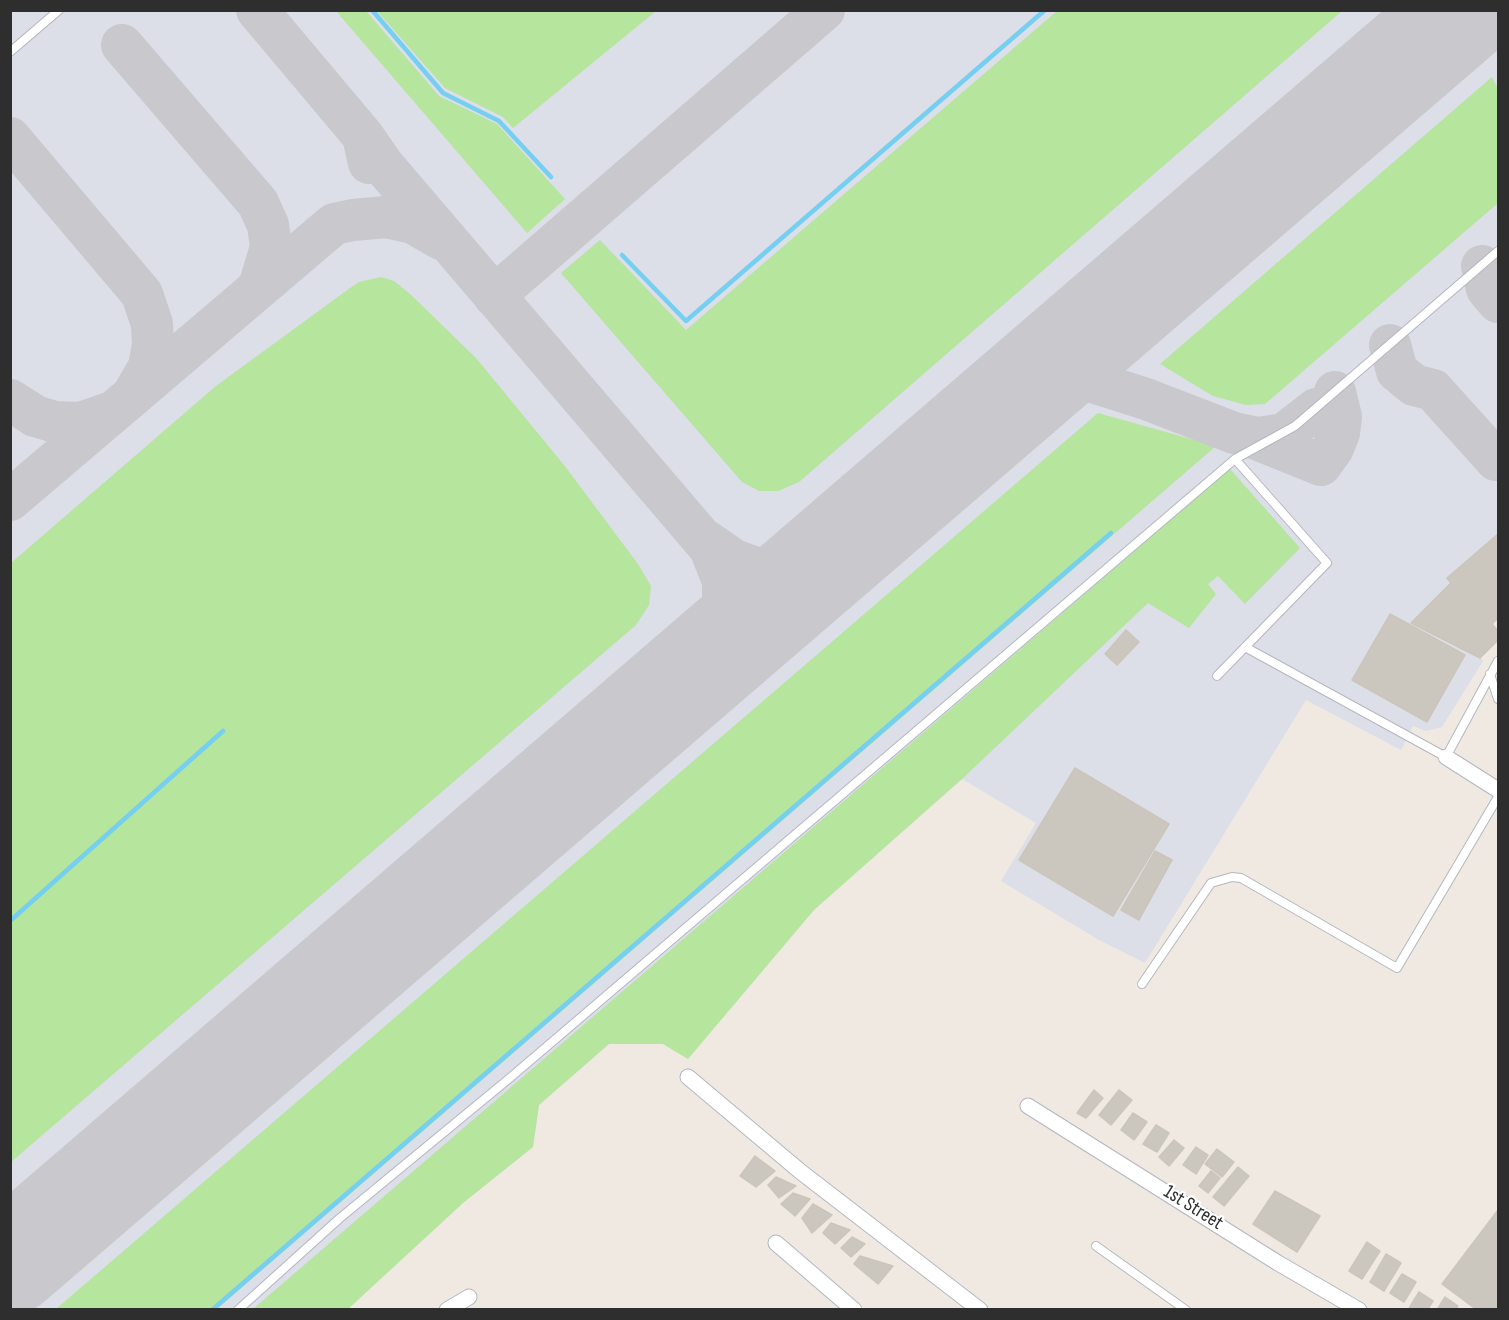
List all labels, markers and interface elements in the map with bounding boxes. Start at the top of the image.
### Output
street label: 1st Street [1159,1180,1227,1236]

